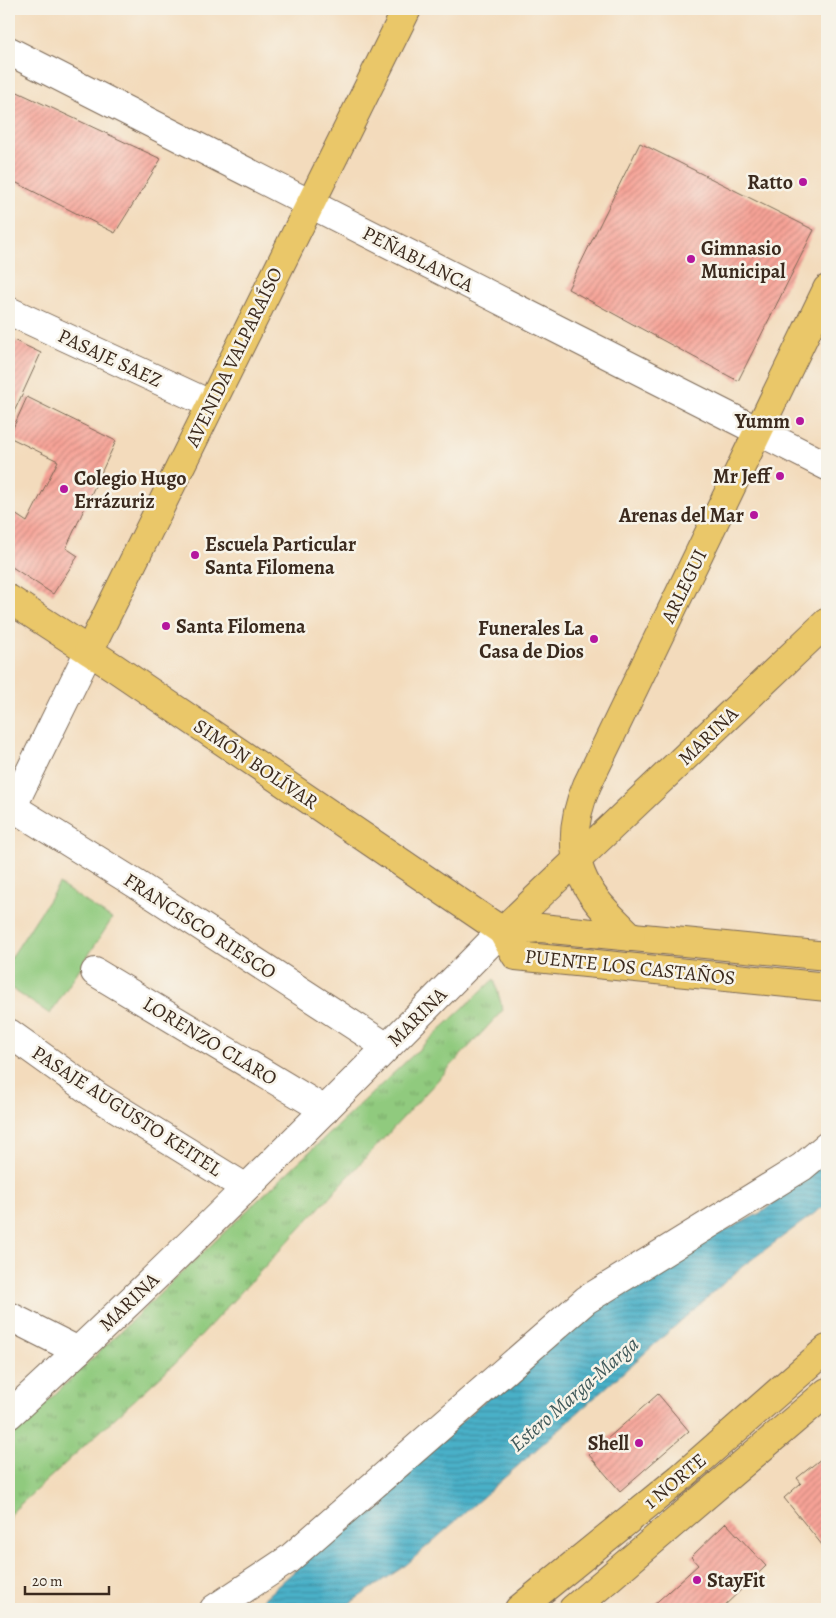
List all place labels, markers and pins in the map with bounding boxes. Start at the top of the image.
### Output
place label: Ratto [747,169,793,196]
marker: Ratto [797,176,809,188]
place label: Gimnasio Municipal [701,235,786,285]
marker: Gimnasio Municipal [685,253,697,265]
place label: Yumm [734,408,790,435]
marker: Yumm [794,415,806,427]
place label: Mr Jeff [713,463,773,490]
place label: Colegio Hugo Errázuriz [74,465,187,515]
marker: Mr Jeff [774,470,786,482]
marker: Colegio Hugo Errázuriz [58,483,70,495]
place label: Arenas del Mar [618,502,744,529]
marker: Arenas del Mar [748,509,760,521]
place label: Escuela Particular Santa Filomena [205,531,356,581]
marker: Escuela Particular Santa Filomena [189,549,201,561]
place label: Santa Filomena [176,613,306,640]
place label: Funerales La Casa de Dios [478,615,584,665]
marker: Santa Filomena [160,620,172,632]
marker: Funerales La Casa de Dios [588,633,600,645]
place label: Shell [588,1430,630,1457]
marker: Shell [633,1437,645,1449]
place label: StayFit [707,1567,766,1594]
marker: StayFit [691,1574,703,1586]

